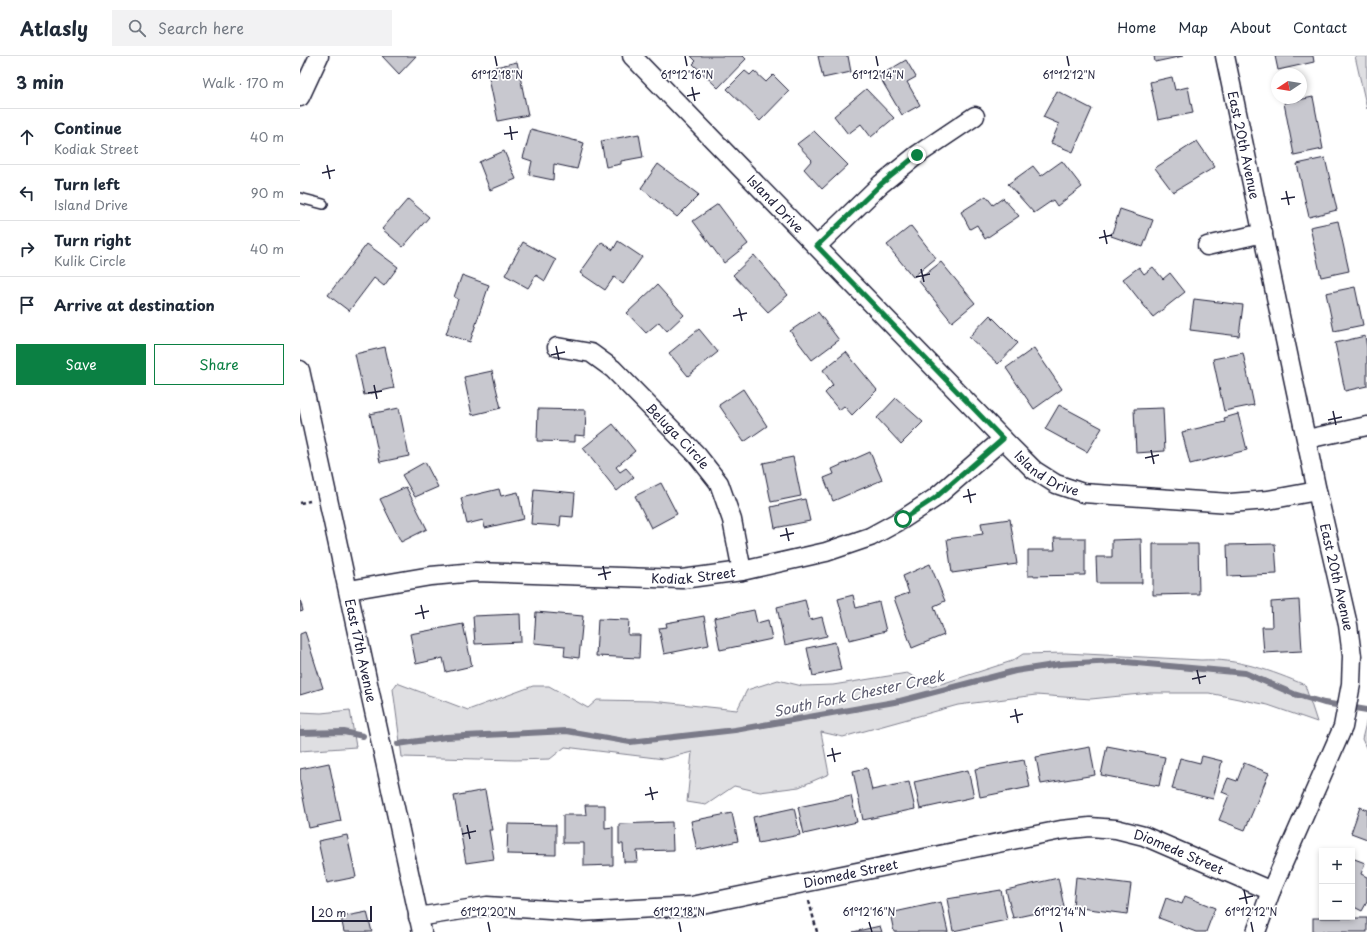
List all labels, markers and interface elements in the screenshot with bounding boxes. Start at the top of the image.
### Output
search box [112,10,392,46]
text: Atlasly [20,14,88,42]
text: Search here [158,16,244,39]
icon: search [126,17,148,39]
text: Home [1117,17,1156,38]
text: Map [1178,17,1208,38]
text: About [1230,17,1271,38]
text: Contact [1293,17,1347,38]
text: 61°12'18"N [471,67,523,82]
text: 61°12'16"N [661,67,714,82]
text: 61°12'14"N [852,67,904,82]
text: 61°12'12"N [1043,67,1096,82]
north arrow [1271,68,1307,104]
text: 3 min [16,69,64,95]
text: Walk · 170 m [202,73,284,92]
street label: East 20th Avenue [1224,89,1265,201]
text: Continue [54,116,122,139]
icon: ahead [16,126,38,148]
text: 40 m [250,127,284,146]
text: Kodiak Street [54,139,138,158]
route end [908,146,926,164]
street label: Island Drive [743,170,808,237]
text: Turn left [54,172,120,195]
icon: left [16,182,38,204]
text: 90 m [251,183,284,202]
text: Island Drive [54,195,128,214]
text: Turn right [54,228,131,251]
icon: right [16,238,38,260]
text: 40 m [250,239,284,258]
text: Kulik Circle [54,251,126,270]
text: Arrive at destination [54,293,215,316]
icon: arrive [16,294,38,316]
button: Save [16,344,146,385]
button: Share [154,344,284,385]
street label: Beluga Circle [642,398,714,473]
street label: Island Drive [1011,446,1082,500]
route start [894,510,912,528]
street label: East 20th Avenue [1316,521,1359,632]
street label: Kodiak Street [651,562,736,588]
street label: East 17th Avenue [341,597,382,704]
water label: South Fork Chester Creek [772,665,948,722]
street label: Diomede Street [1132,824,1227,878]
map controls [1319,848,1355,920]
button: + [1319,848,1355,884]
street label: Diomede Street [801,854,899,892]
button: − [1319,884,1355,920]
scale bar [312,904,372,923]
text: 20 m [318,904,346,921]
text: 61°12'20"N [460,904,516,919]
text: 61°12'18"N [653,904,705,919]
text: 61°12'16"N [843,904,896,919]
text: 61°12'14"N [1034,904,1086,919]
text: 61°12'12"N [1225,904,1278,919]

